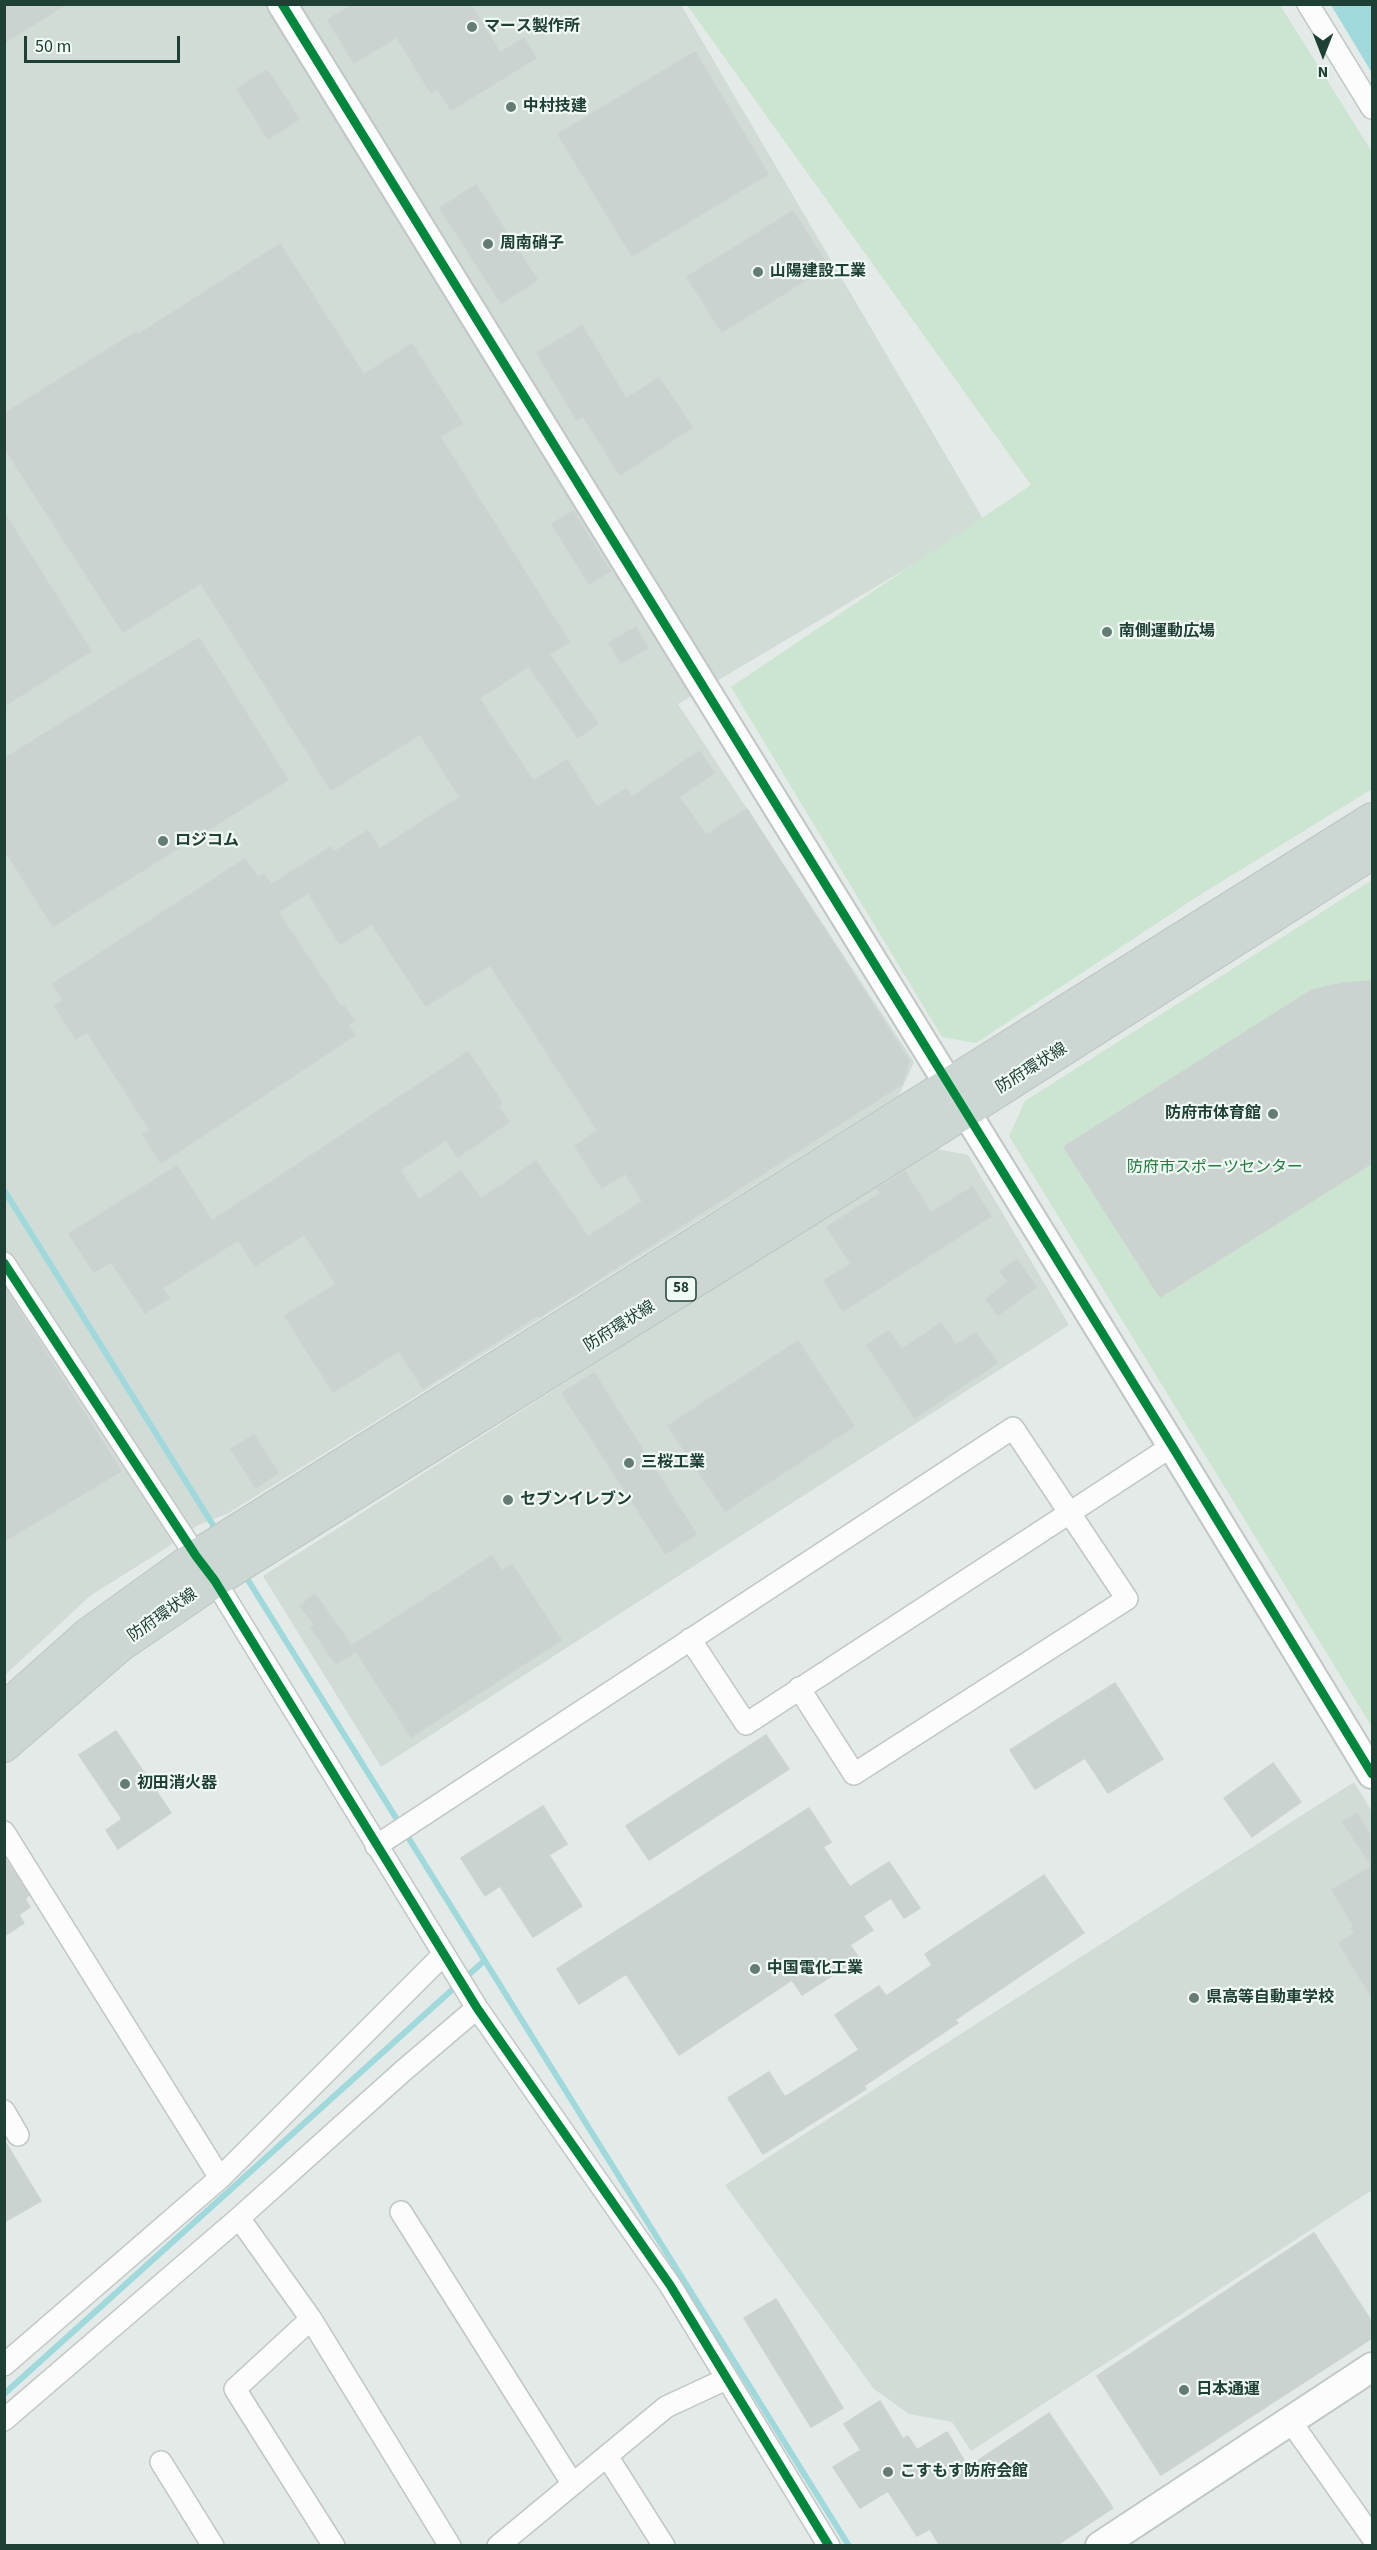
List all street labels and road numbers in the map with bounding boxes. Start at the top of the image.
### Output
street label: 防府環状線 [993,1040,1071,1098]
road number: 58 [666,1277,696,1301]
street label: 防府環状線 [581,1298,659,1356]
street label: 防府環状線 [125,1585,201,1647]

